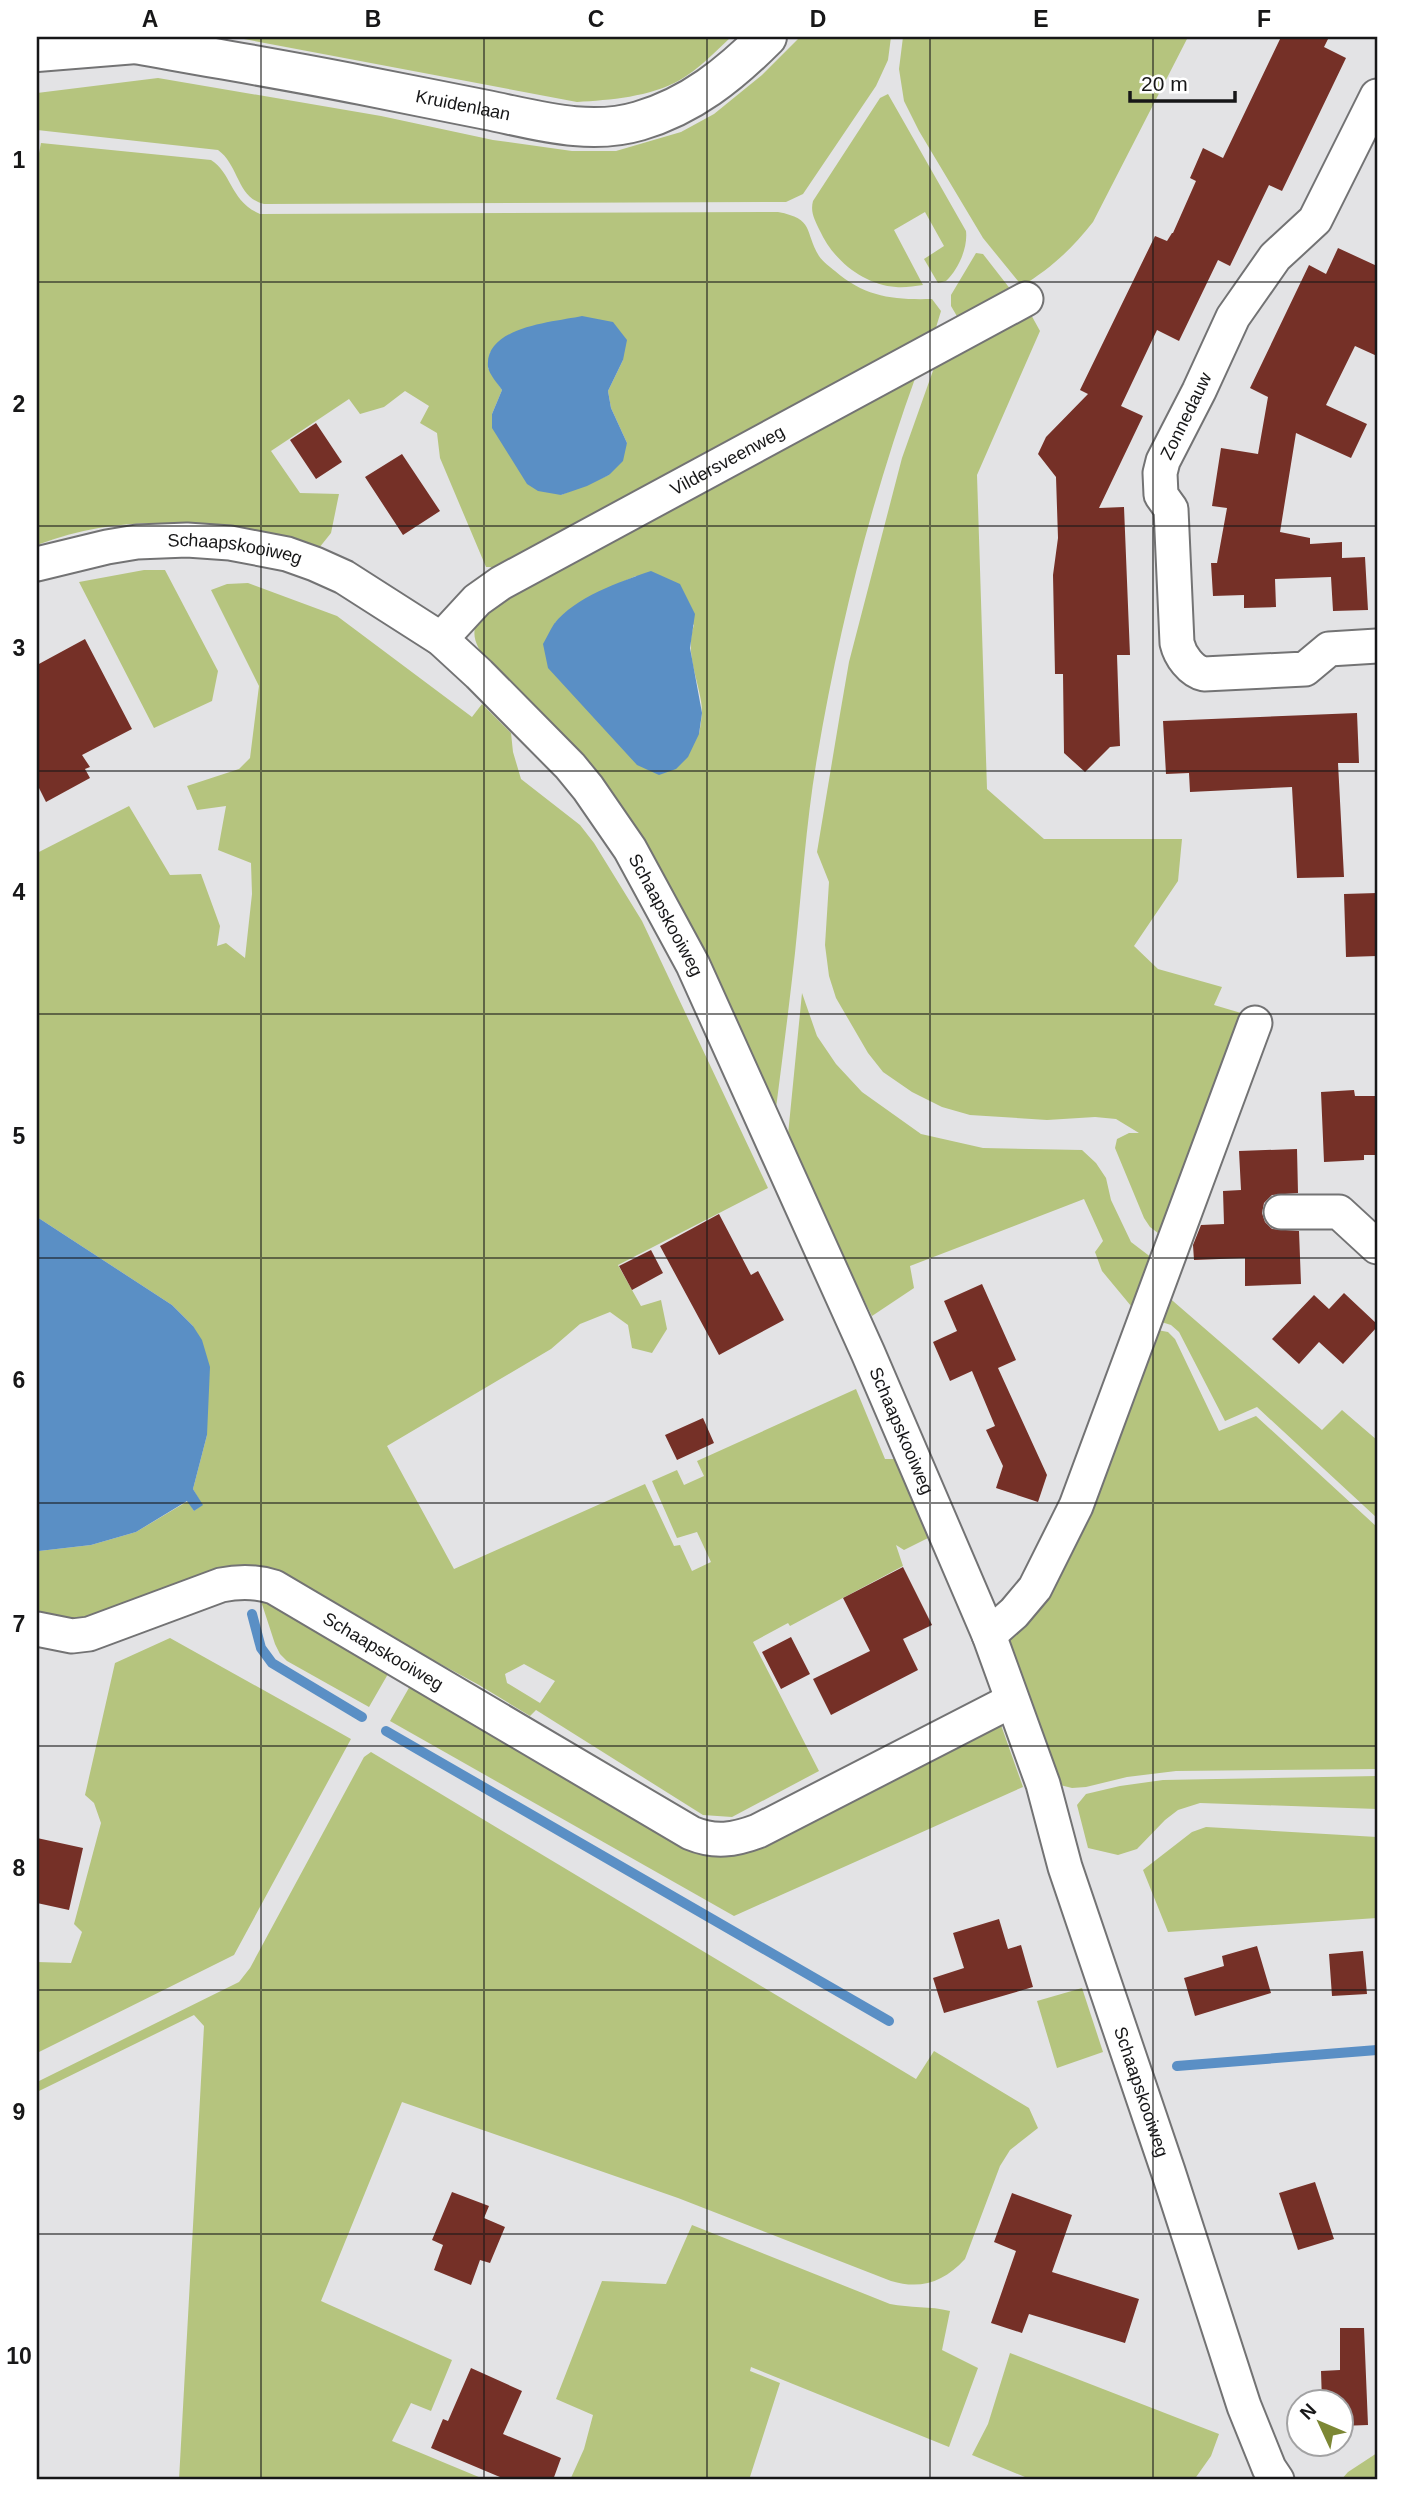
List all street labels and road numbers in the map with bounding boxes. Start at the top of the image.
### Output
street label: Kruidenlaan [414,86,512,125]
street label: Zonnedauw [1156,368,1216,463]
street label: Vildersveenweg [667,422,788,499]
street label: Schaapskooiweg [167,530,305,569]
street label: Schaapskooiweg [625,850,707,979]
street label: Schaapskooiweg [865,1364,937,1497]
street label: Schaapskooiweg [319,1608,447,1695]
street label: Schaapskooiweg [1110,2024,1172,2159]

